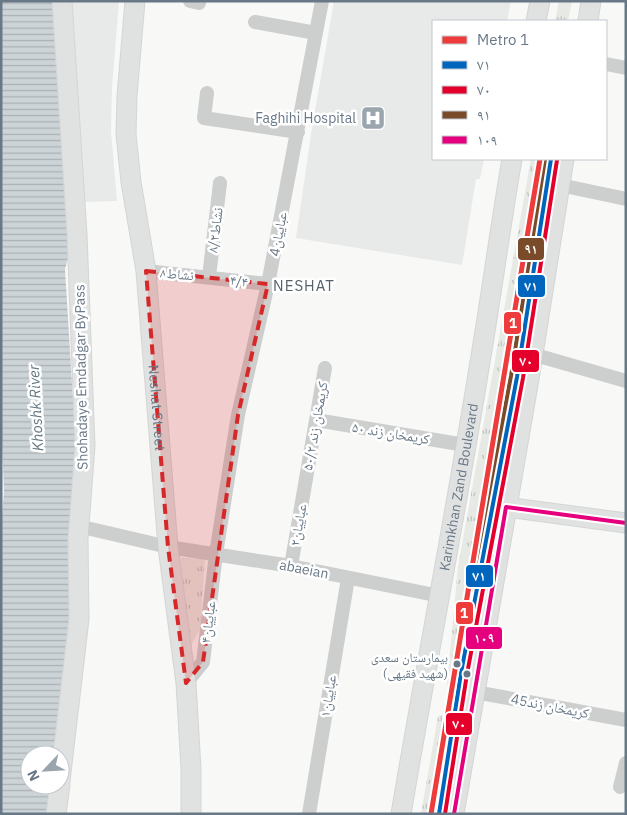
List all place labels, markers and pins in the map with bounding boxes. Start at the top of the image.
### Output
hospital icon: Faghihi Hospital [360,105,386,131]
place label: Faghihi Hospital [255,109,356,127]
place label: بیمارستان سعدی (شهید فقیهی) [371,649,448,682]
marker: بیمارستان سعدی (شهید فقیهی) [452,659,462,669]
unlabelled marker [462,669,472,679]

